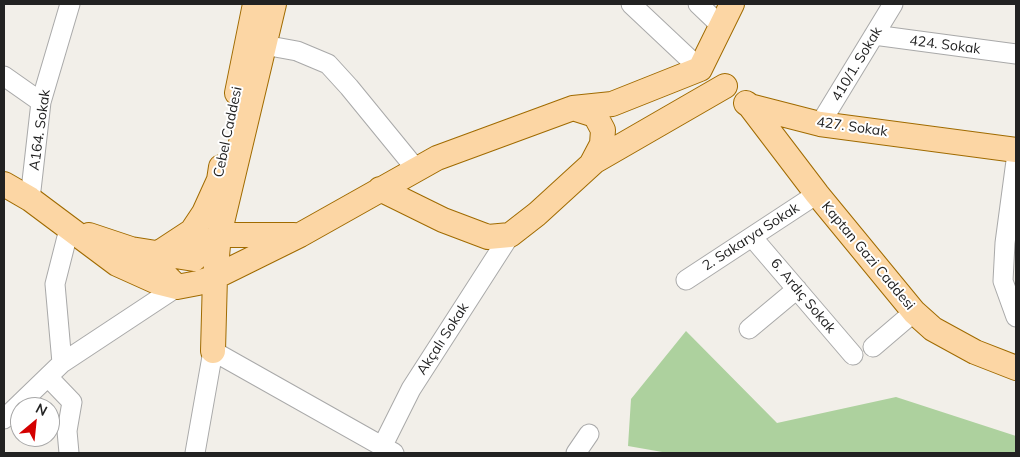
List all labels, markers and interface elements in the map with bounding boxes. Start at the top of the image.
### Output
street label: 410/1. Sokak [828,24,886,104]
street label: 424. Sokak [908,32,982,58]
street label: Cebel Caddesi [210,85,246,179]
street label: A164. Sokak [26,88,54,172]
street label: 427. Sokak [815,114,889,140]
street label: Kaptan Gazi Caddesi [818,198,918,314]
street label: 2. Sakarya Sokak [699,199,803,275]
street label: 6. Ardıç Sokak [767,255,839,337]
street label: Akçalı Sokak [414,300,472,378]
north arrow [10,397,60,447]
text: N [33,399,50,420]

